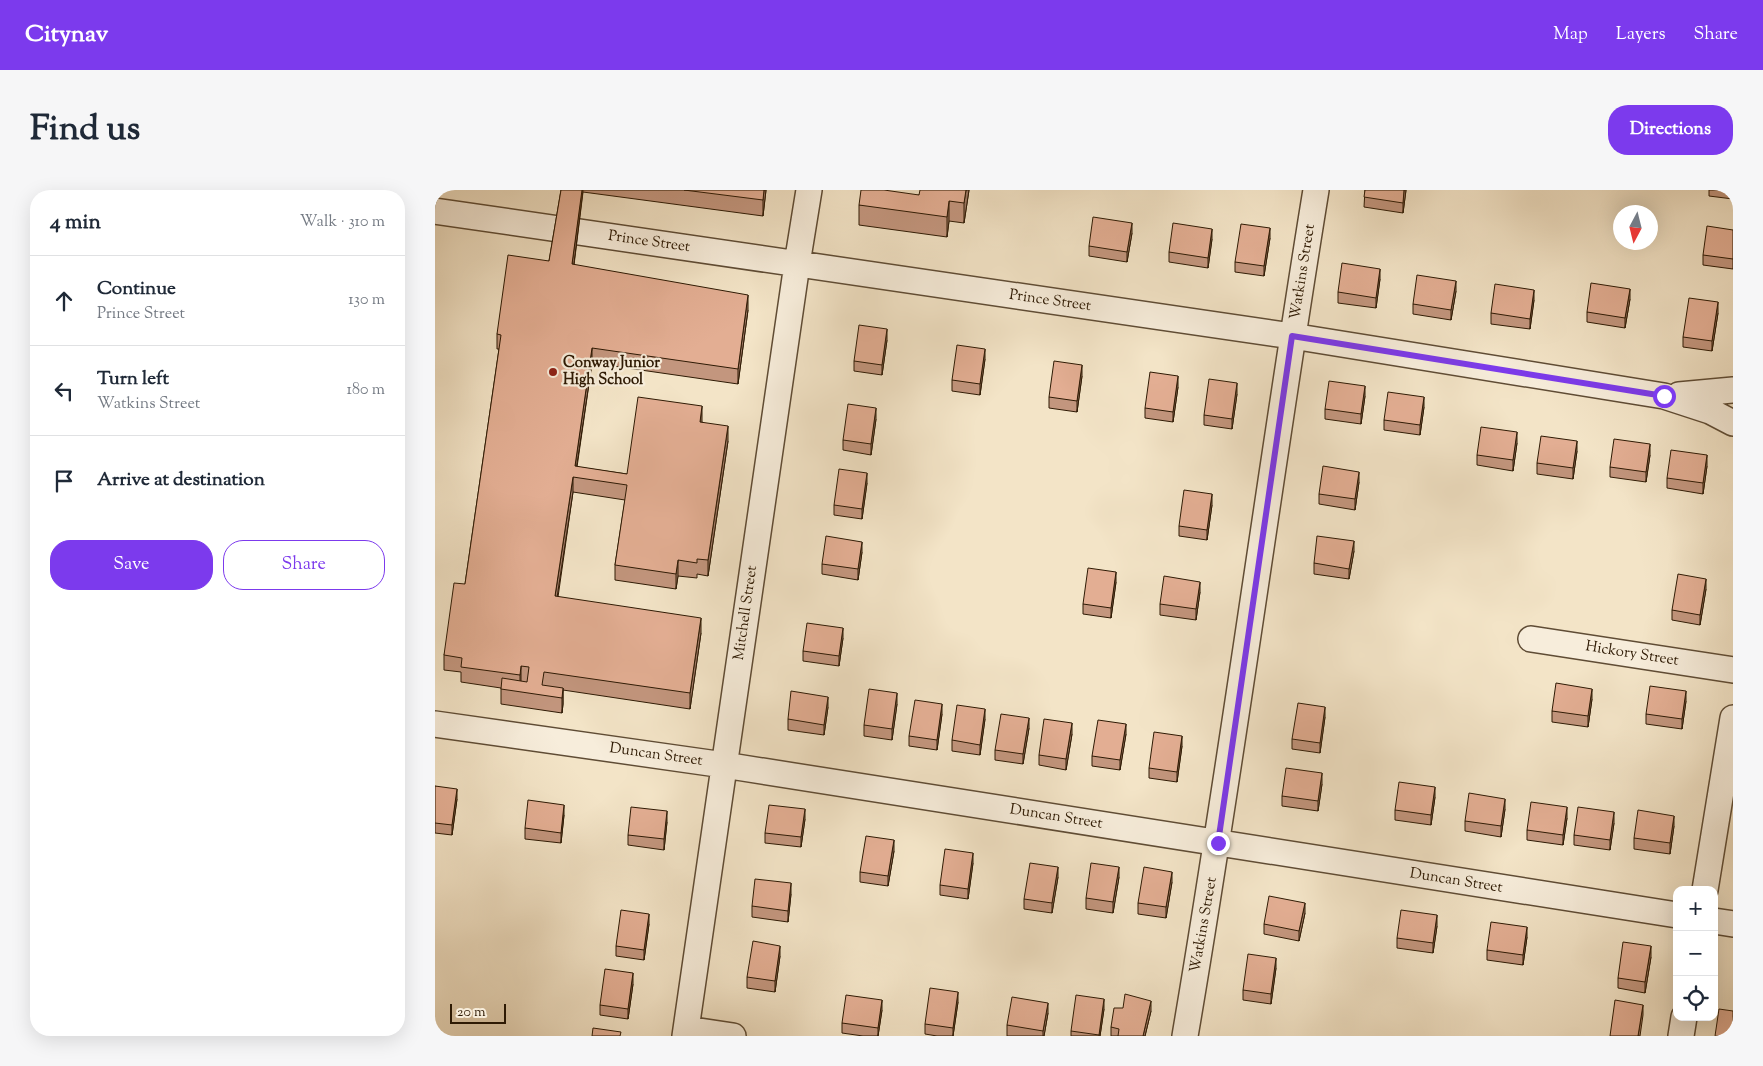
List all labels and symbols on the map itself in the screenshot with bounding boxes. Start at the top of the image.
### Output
north arrow [1613,205,1658,250]
street label: Watkins Street [1285,223,1321,321]
street label: Prince Street [607,226,691,258]
street label: Prince Street [1008,285,1092,317]
place label: Conway Junior High School [563,353,660,391]
marker: Conway Junior High School [547,366,559,378]
route start [1653,385,1676,408]
street label: Mitchell Street [729,564,763,662]
street label: Hickory Street [1584,636,1680,672]
street label: Duncan Street [608,738,704,772]
street label: Duncan Street [1008,799,1104,835]
route end [1207,832,1230,855]
street label: Duncan Street [1408,863,1504,899]
street label: Watkins Street [1185,876,1223,974]
scale bar [450,1001,506,1024]

